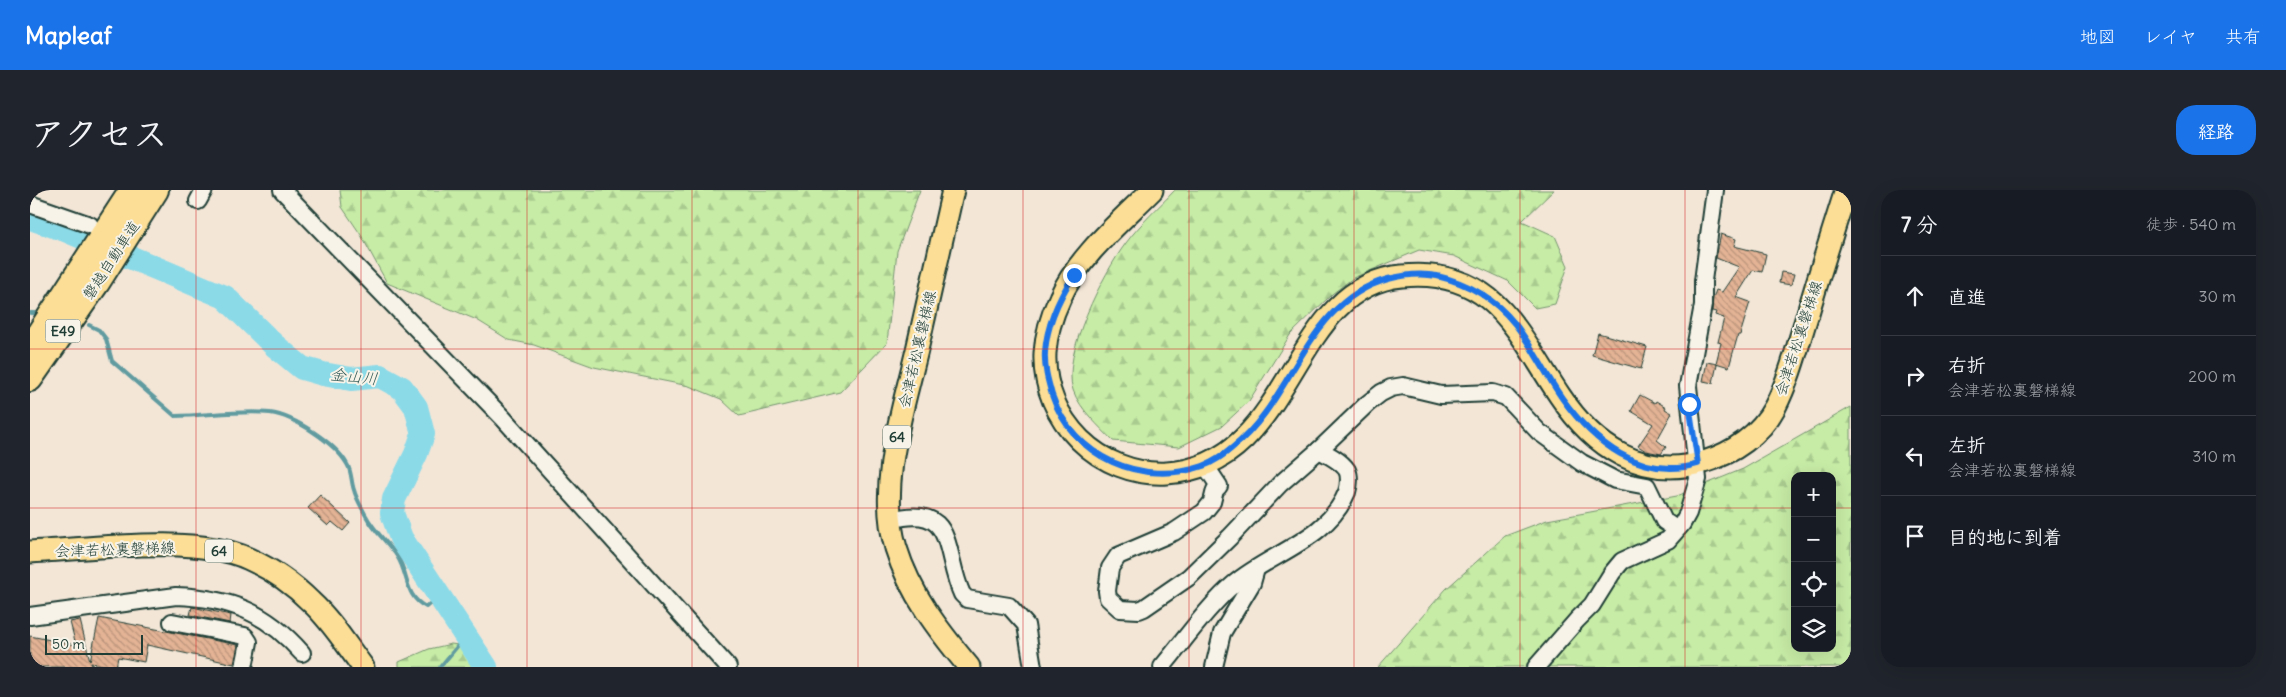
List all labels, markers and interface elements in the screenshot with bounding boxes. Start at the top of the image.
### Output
text: Mapleaf [25,20,112,50]
text: 地図 [2080,25,2116,48]
text: レイヤ [2144,25,2197,48]
text: 共有 [2225,25,2261,48]
button: 経路 [2176,105,2256,155]
text: アクセス [30,111,168,155]
text: 7 分 [1901,211,1937,238]
text: 徒歩 · 540 m [2146,214,2236,234]
street label: 磐越自動車道 [79,217,143,303]
route end [1063,264,1086,287]
street label: 会津若松裏磐梯線 [1770,278,1826,398]
icon: ahead [1901,282,1929,310]
text: 直進 [1948,285,1986,309]
text: 30 m [2199,286,2236,306]
street label: 会津若松裏磐梯線 [894,288,940,410]
road number: E49 [45,320,80,342]
text: 右折 [1948,353,1986,377]
icon: right [1901,362,1929,390]
water label: 金山川 [329,364,379,388]
text: 200 m [2188,366,2236,386]
text: 会津若松裏磐梯線 [1948,380,2076,400]
route start [1678,393,1701,416]
road number: 64 [883,426,911,448]
text: 左折 [1948,433,1986,457]
icon: left [1901,442,1929,470]
text: 310 m [2192,446,2236,466]
text: 会津若松裏磐梯線 [1948,460,2076,480]
map controls [1791,472,1836,652]
button: + [1791,472,1836,517]
button: − [1791,517,1836,562]
icon: arrive [1901,522,1929,550]
text: 目的地に到着 [1948,525,2062,549]
street label: 会津若松裏磐梯線 [55,537,175,561]
road number: 64 [205,540,233,562]
button: locate [1791,562,1836,607]
button: layers [1791,607,1836,652]
scale bar [45,632,142,655]
text: 50 m [52,635,85,653]

